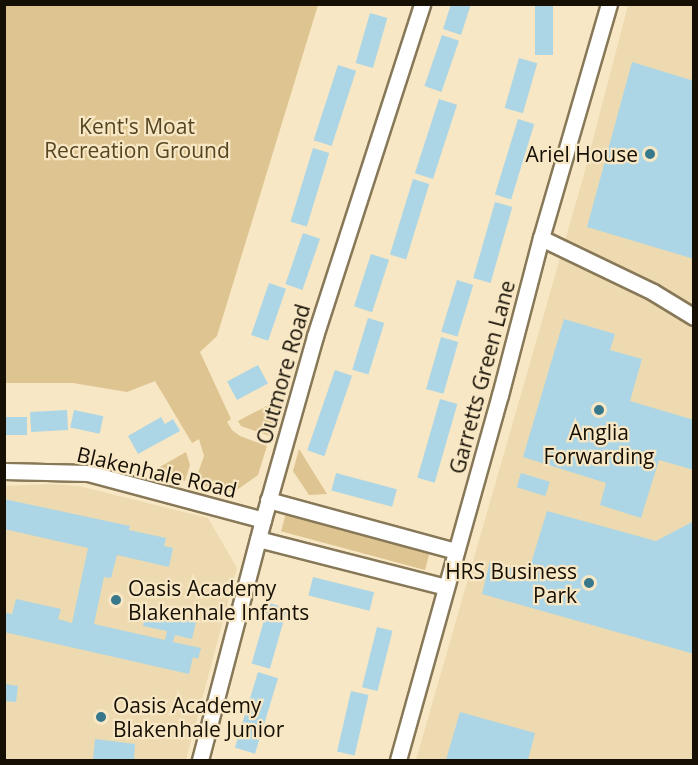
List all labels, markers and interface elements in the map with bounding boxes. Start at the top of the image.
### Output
park label: Kent's Moat Recreation Ground [44,113,230,163]
place label: Ariel House [525,141,638,167]
marker: Ariel House [643,147,657,161]
street label: Garretts Green Lane [444,277,520,477]
street label: Outmore Road [251,301,315,447]
marker: Anglia Forwarding [592,403,606,417]
place label: Anglia Forwarding [543,419,655,469]
street label: Blakenhale Road [75,441,239,503]
place label: HRS Business Park [445,558,577,608]
place label: Oasis Academy Blakenhale Infants [128,575,309,625]
marker: HRS Business Park [582,576,596,590]
marker: Oasis Academy Blakenhale Infants [109,593,123,607]
place label: Oasis Academy Blakenhale Junior [113,692,284,742]
marker: Oasis Academy Blakenhale Junior [94,710,108,724]

